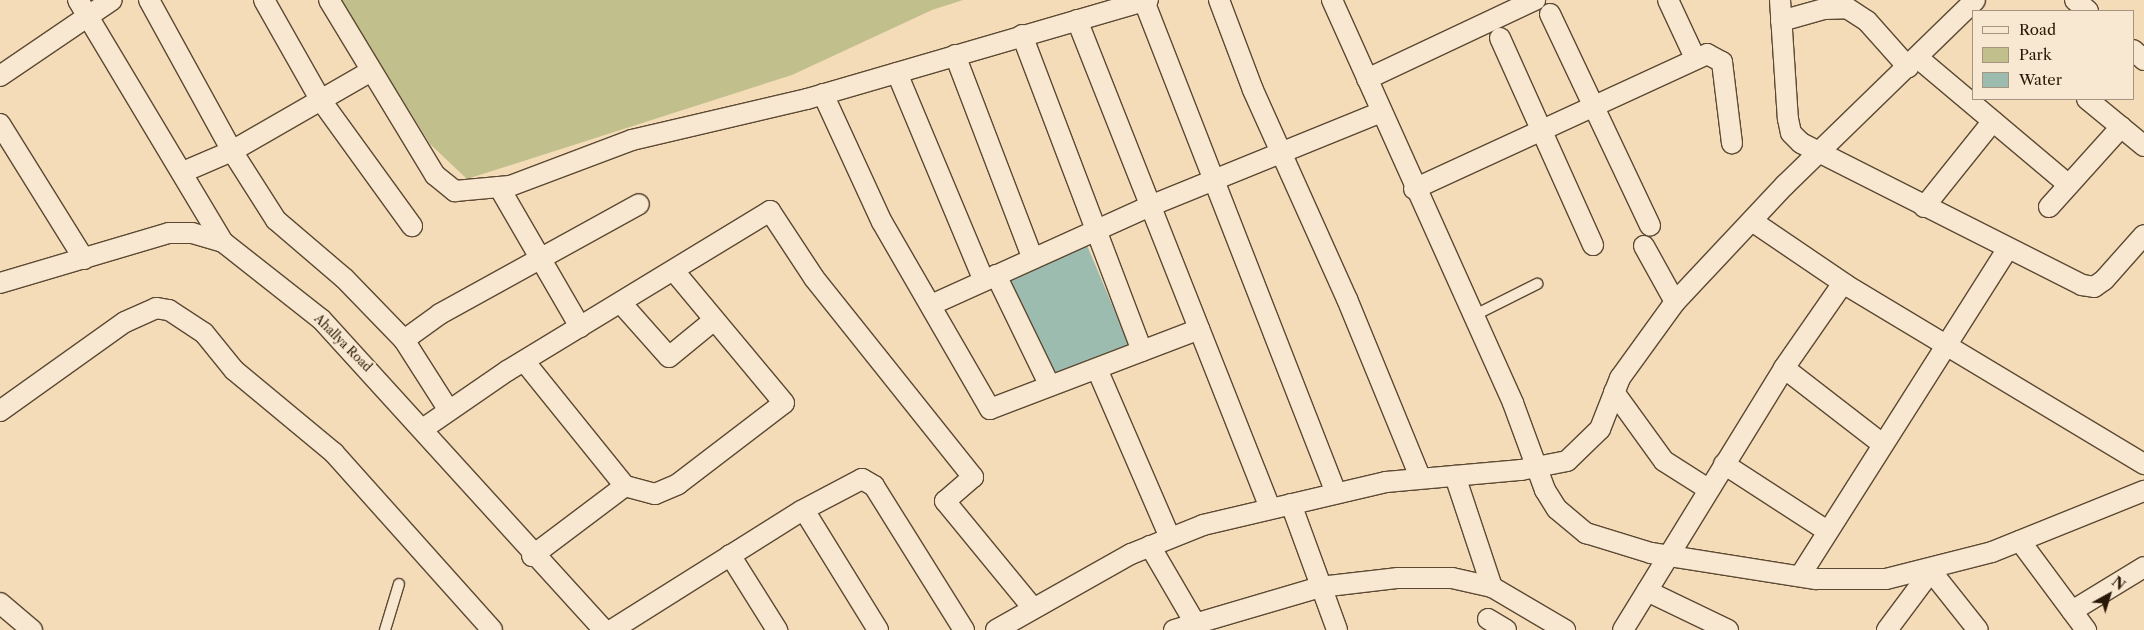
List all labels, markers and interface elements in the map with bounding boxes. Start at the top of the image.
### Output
legend [1972,10,2134,100]
text: Road [2019,20,2056,39]
text: Park [2019,45,2052,64]
text: Water [2019,70,2062,89]
street label: Ahallya Road [311,311,375,375]
north arrow [2084,570,2134,620]
text: N [2108,573,2129,594]

